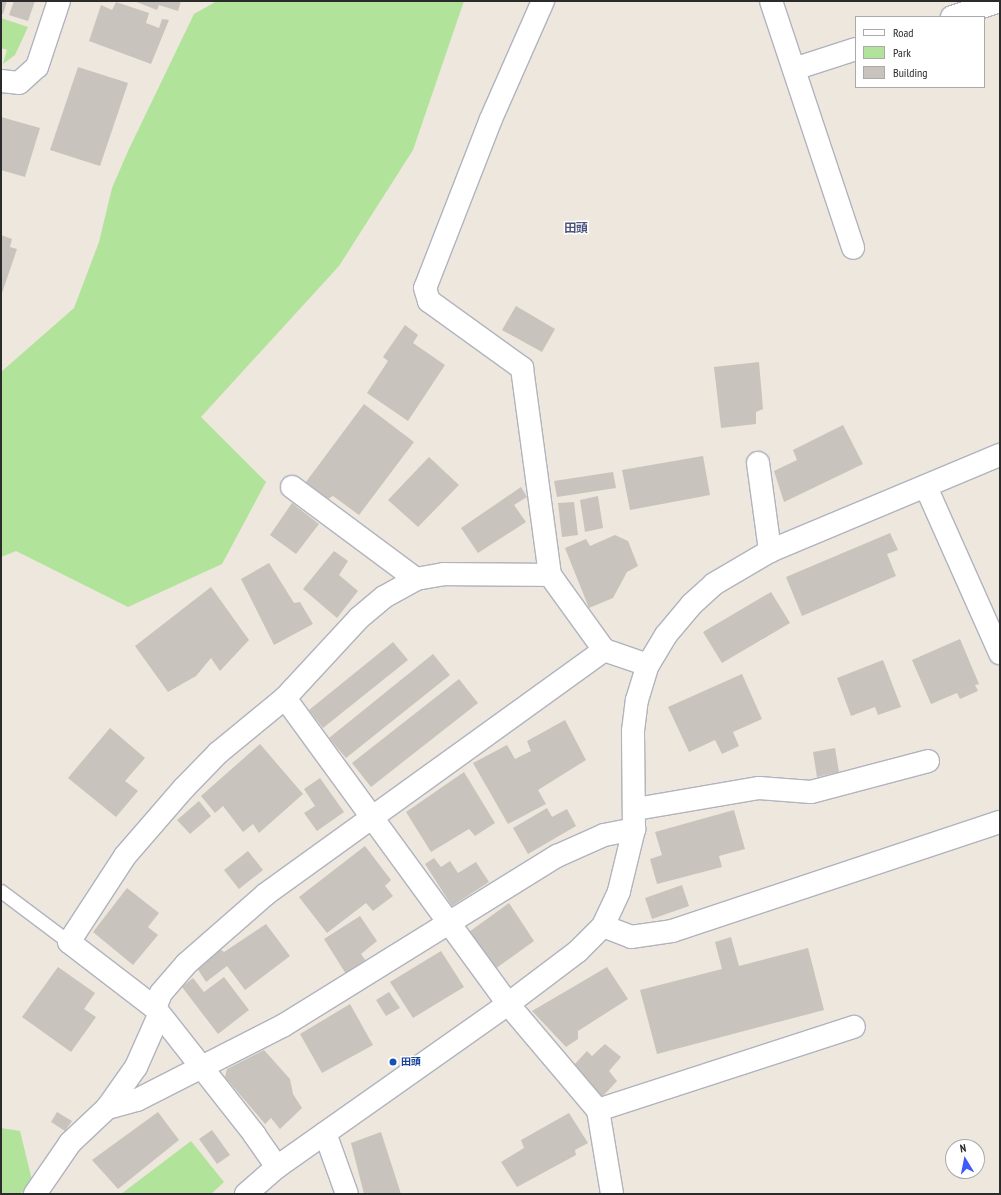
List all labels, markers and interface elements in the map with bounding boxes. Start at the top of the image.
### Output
legend [855,16,985,88]
text: Road [893,25,913,40]
text: Park [893,45,911,60]
text: Building [893,65,928,80]
district label: 田頭 [564,221,588,235]
place label: 田頭 [401,1056,421,1068]
marker: 田頭 [388,1057,398,1067]
north arrow [945,1139,985,1179]
text: N [959,1141,967,1156]

